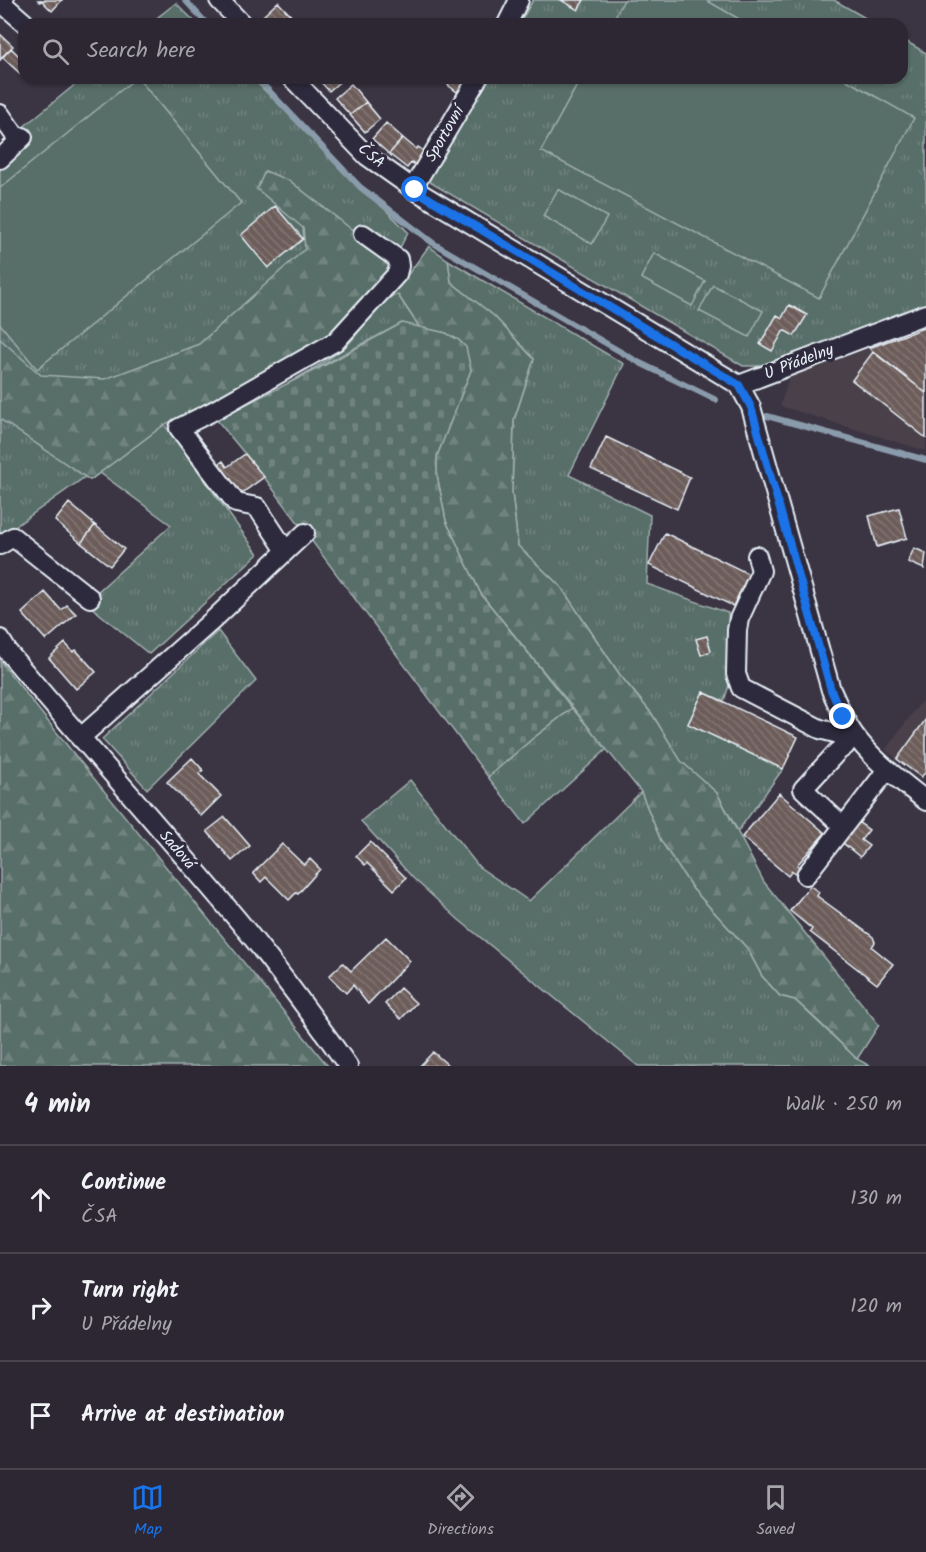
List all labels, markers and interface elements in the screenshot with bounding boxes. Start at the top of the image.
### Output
search box [18,18,908,84]
text: Search here [87,34,195,69]
icon: search [39,35,72,68]
street label: Sportovní [419,99,472,167]
street label: ČSA [352,137,390,175]
route start [401,176,427,202]
street label: U Přádelny [761,337,838,387]
route end [829,703,855,729]
street label: Sadová [153,825,202,876]
text: 4 min [24,1084,91,1126]
text: Walk · 250 m [786,1089,902,1121]
text: Continue [81,1166,166,1201]
icon: ahead [24,1183,57,1216]
text: 130 m [850,1183,902,1215]
text: ČSA [81,1201,118,1233]
text: Turn right [81,1274,179,1309]
icon: right [24,1291,57,1324]
text: 120 m [850,1291,902,1323]
text: U Přádelny [81,1309,172,1341]
text: Arrive at destination [81,1398,284,1433]
icon: arrive [24,1399,57,1432]
tab: Map [131,1481,164,1542]
tab: Directions [427,1481,494,1542]
tab: Saved [757,1481,795,1542]

